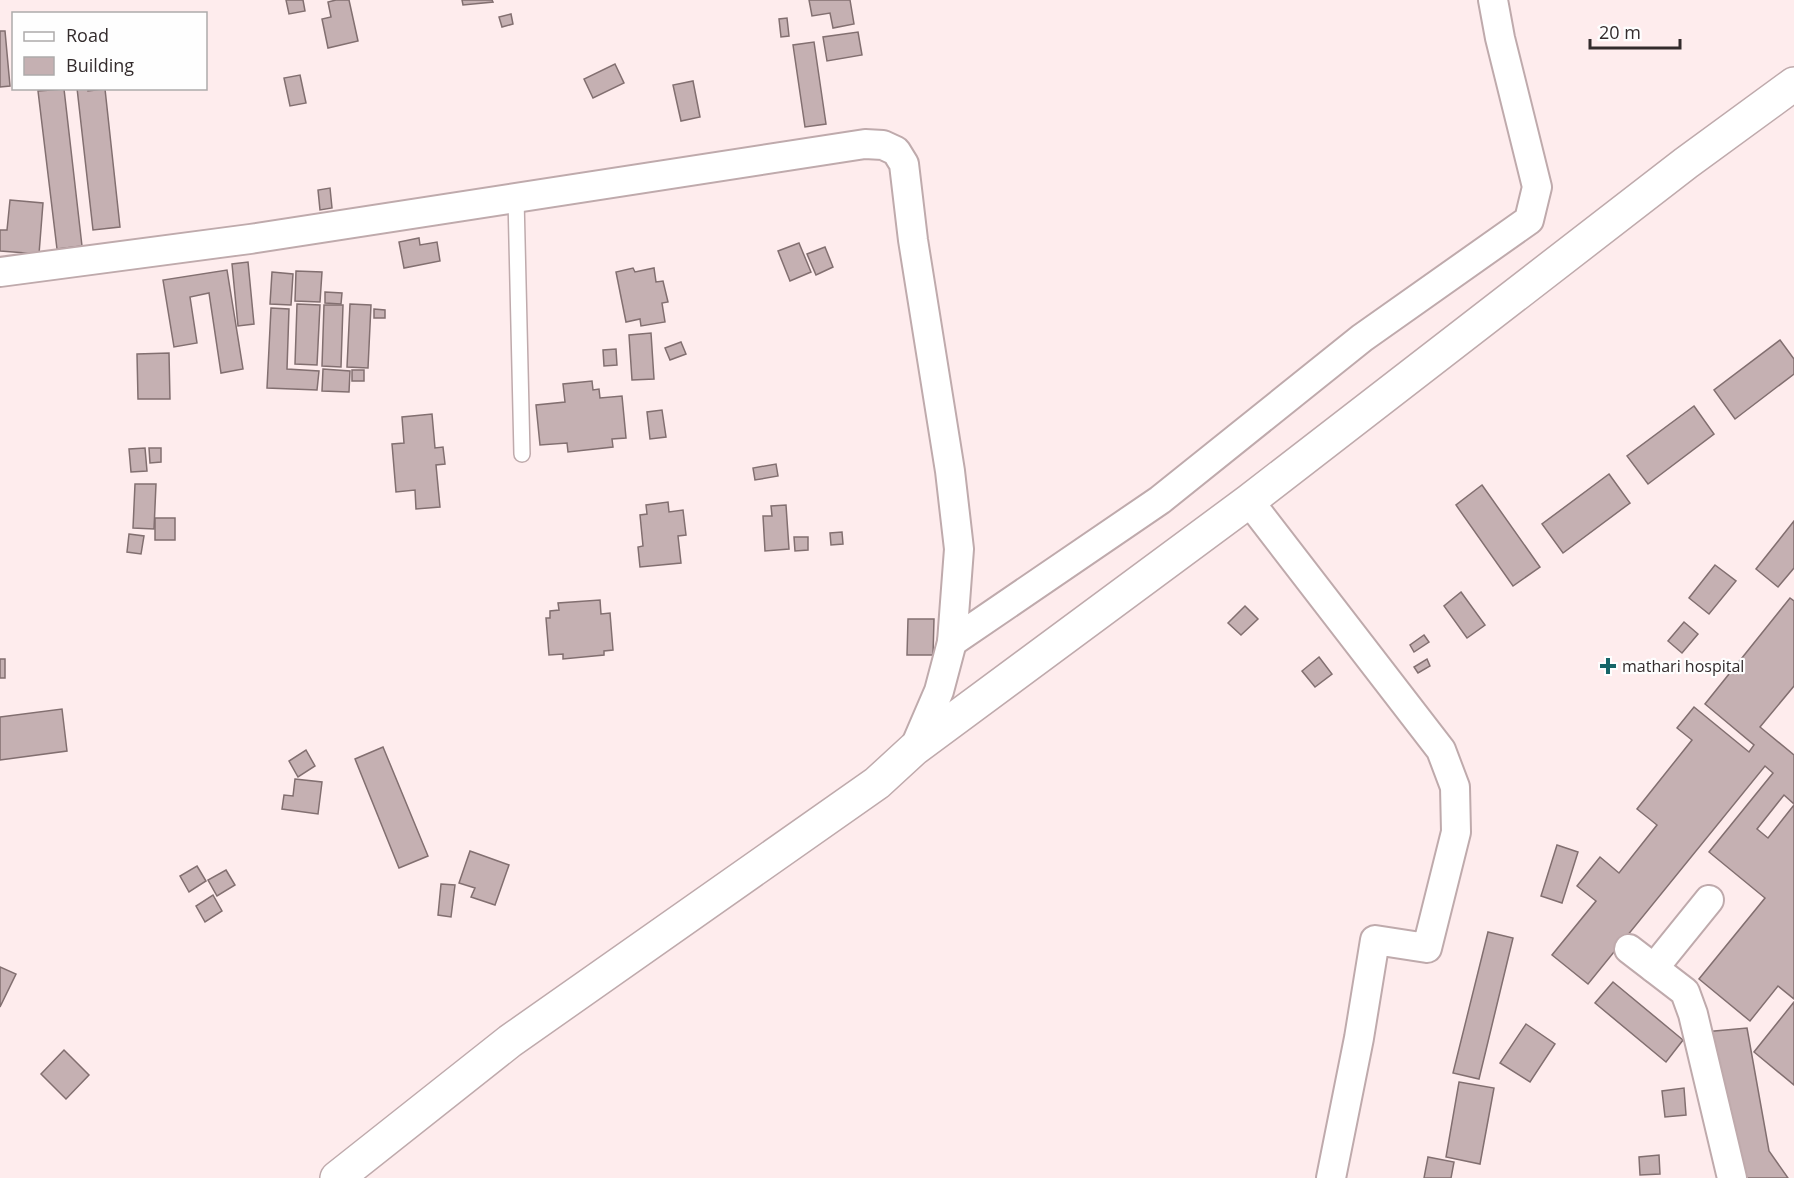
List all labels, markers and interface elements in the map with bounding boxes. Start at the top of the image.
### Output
legend [12,12,207,90]
scale bar [1590,12,1680,50]
text: 20 m [1599,20,1641,44]
text: Road [66,23,109,47]
text: Building [66,53,134,77]
place label: mathari hospital [1622,655,1744,677]
marker: mathari hospital [1599,657,1617,675]

